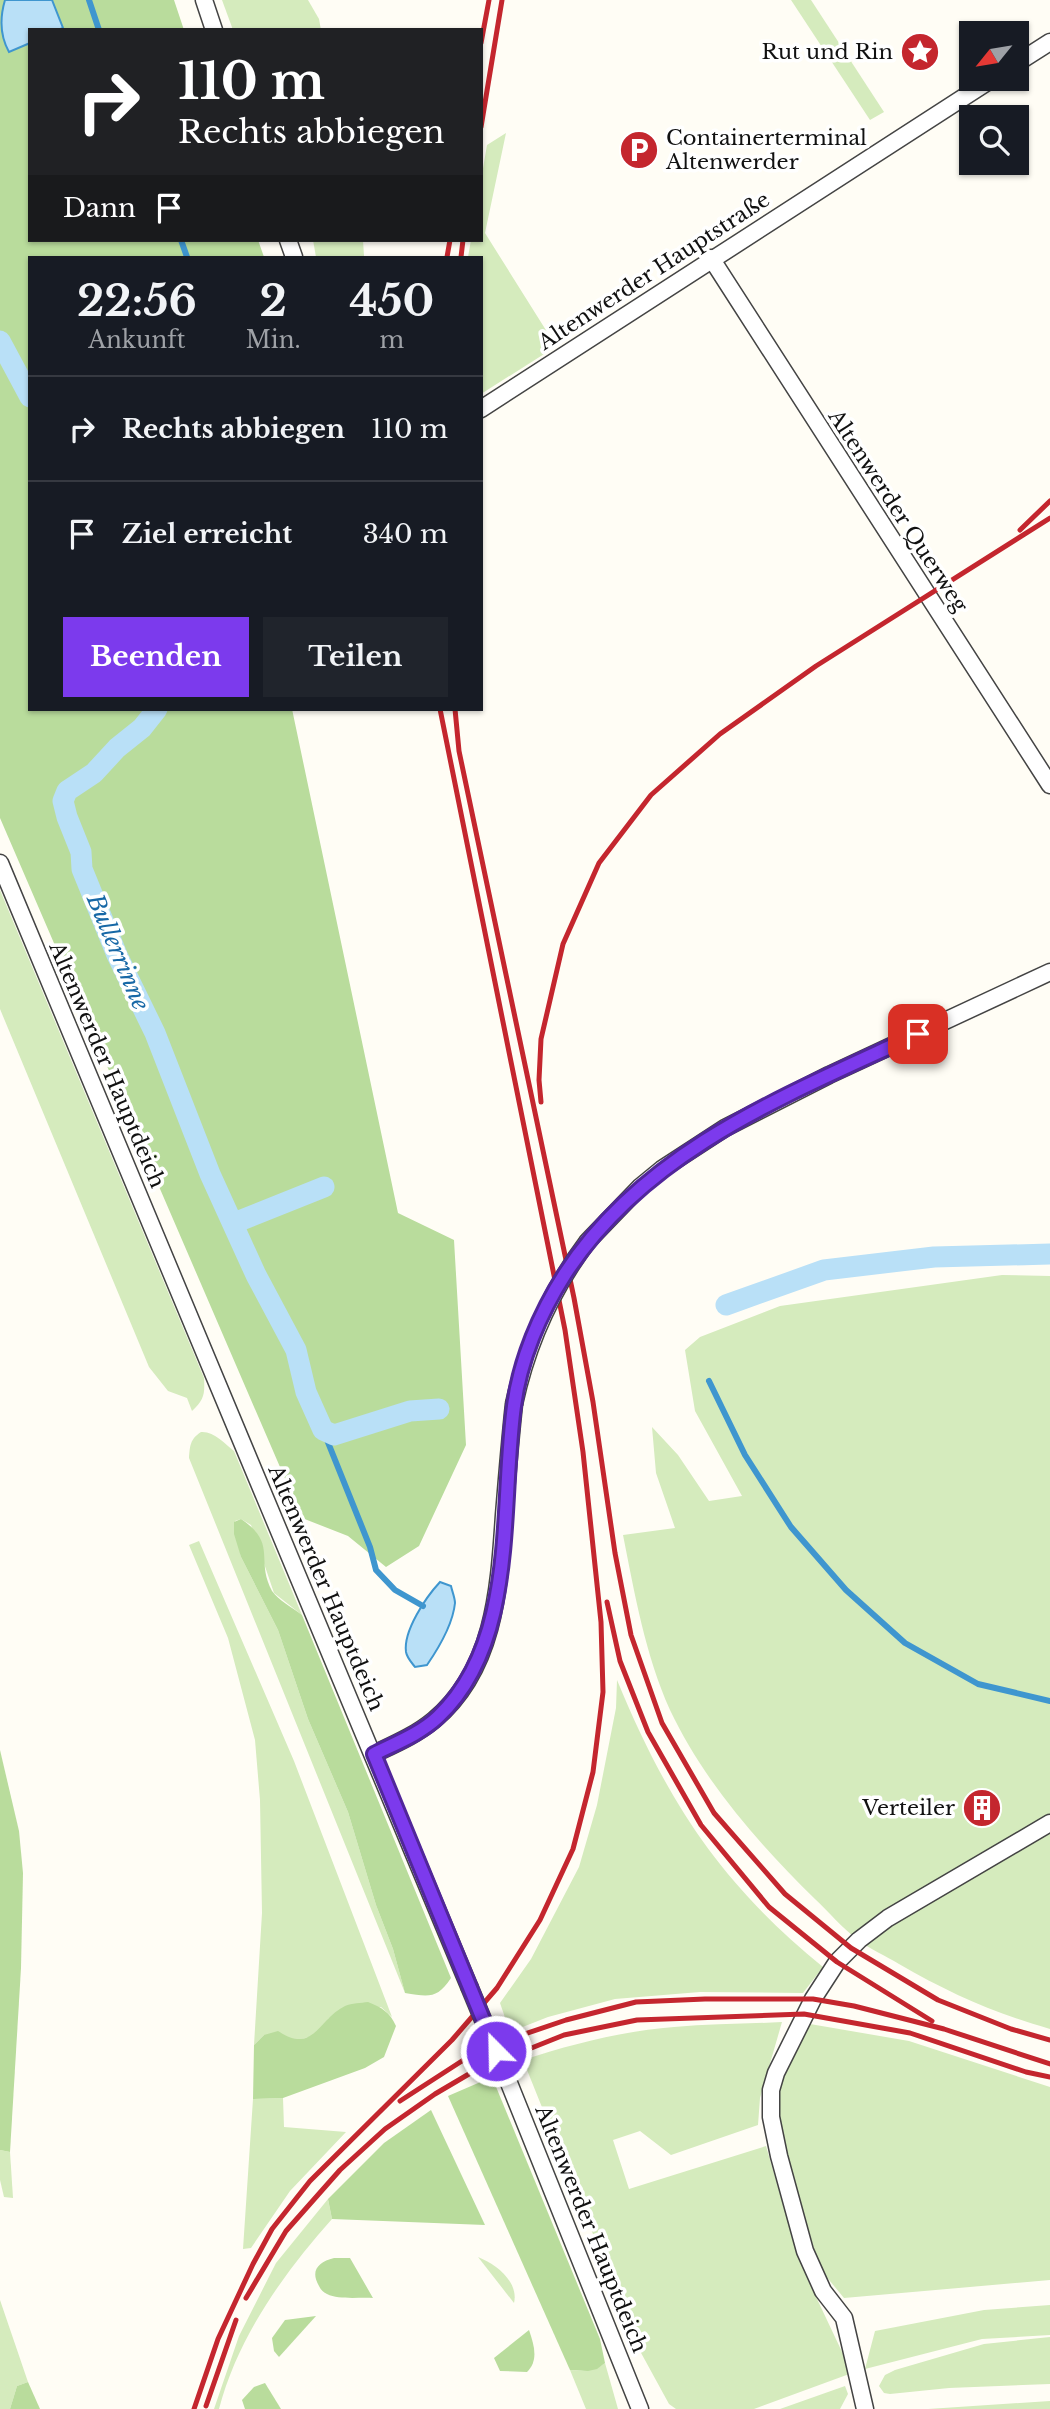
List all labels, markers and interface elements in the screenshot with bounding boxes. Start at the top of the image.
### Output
north arrow [959,21,1029,91]
map controls [959,21,1029,175]
place icon: Rut und Rin [899,31,941,73]
place label: Rut und Rin [761,39,893,65]
text: 110 m [178,51,325,112]
icon: right [63,56,154,147]
button: search [959,105,1029,175]
text: Rechts abbiegen [178,112,445,152]
place label: Containerterminal Altenwerder [665,125,867,175]
parking icon: Containerterminal Altenwerder [618,129,660,171]
street label: Altenwerder Hauptstraße [532,186,775,356]
icon: arrive [150,189,188,227]
text: Dann [63,192,136,224]
text: 22:56 [77,275,197,327]
text: 2 [259,275,287,327]
text: 450 [350,275,434,327]
text: Ankunft [88,326,185,354]
text: Min. [246,326,301,354]
text: m [379,326,404,354]
street label: Altenwerder Querweg [822,404,973,618]
icon: right [63,410,101,448]
text: Rechts abbiegen [122,413,345,445]
text: 110 m [371,413,448,445]
icon: arrive [63,515,101,553]
text: Ziel erreicht [122,518,292,550]
text: 340 m [363,518,448,550]
button: Beenden [63,617,249,697]
button: Teilen [263,617,448,697]
water label: Bullerrinne [81,889,155,1015]
street label: Altenwerder Hauptdeich [43,937,171,1192]
pin [888,1004,948,1064]
icon: arrive [899,1015,937,1053]
street label: Altenwerder Hauptdeich [262,1460,390,1715]
building icon: Verteiler [961,1787,1003,1829]
place label: Verteiler [861,1795,955,1821]
position arrow [459,2014,533,2088]
street label: Altenwerder Hauptdeich [529,2101,653,2357]

